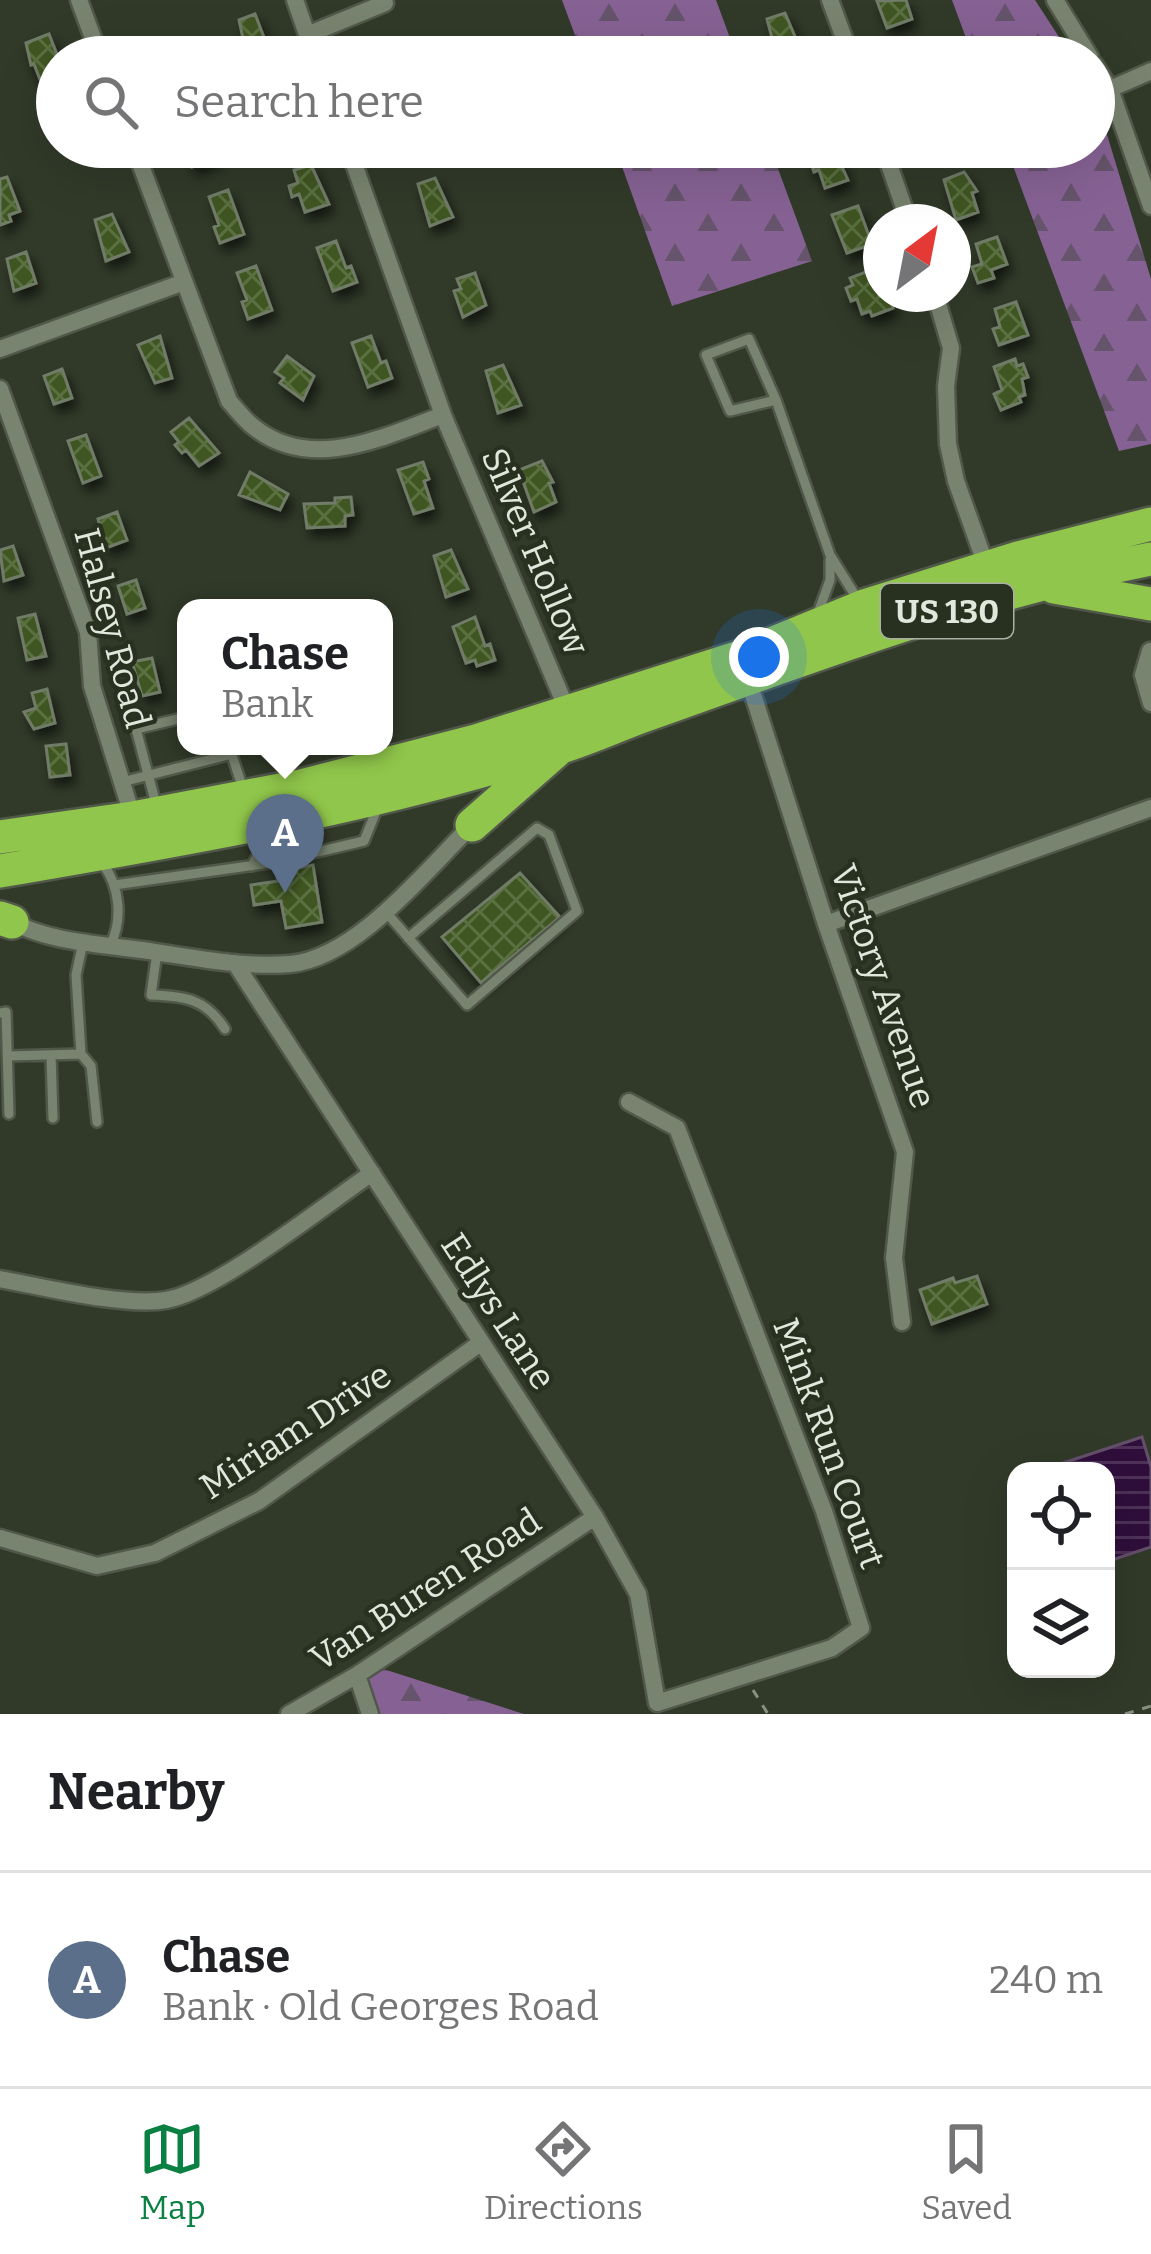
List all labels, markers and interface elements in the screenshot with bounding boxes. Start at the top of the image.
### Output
search box [36,36,1115,168]
icon: search [78,69,144,135]
text: Search here [174,75,424,129]
north arrow [863,204,971,312]
street label: Silver Hollow [472,441,598,662]
street label: Halsey Road [64,523,160,733]
road number: US 130 [881,584,1013,638]
popup [177,599,393,755]
text: Chase [221,627,349,681]
your location [729,627,789,687]
text: Bank [221,681,313,727]
pin: A [246,794,324,893]
street label: Victory Avenue [821,859,945,1114]
street label: Edlys Lane [431,1225,565,1398]
street label: Mink Run Court [763,1312,895,1574]
street label: Miriam Drive [192,1353,399,1509]
map controls [1007,1462,1115,1678]
button: locate [1007,1462,1115,1570]
street label: Van Buren Road [302,1499,549,1681]
button: layers [1007,1570,1115,1678]
text: Nearby [48,1761,224,1823]
text: Chase [162,1930,290,1984]
text: A [73,1957,101,2003]
text: 240 m [989,1957,1103,2003]
text: Bank · Old Georges Road [162,1984,599,2030]
tab: Map [139,2116,206,2228]
tab: Directions [484,2116,643,2228]
tab: Saved [921,2116,1012,2228]

